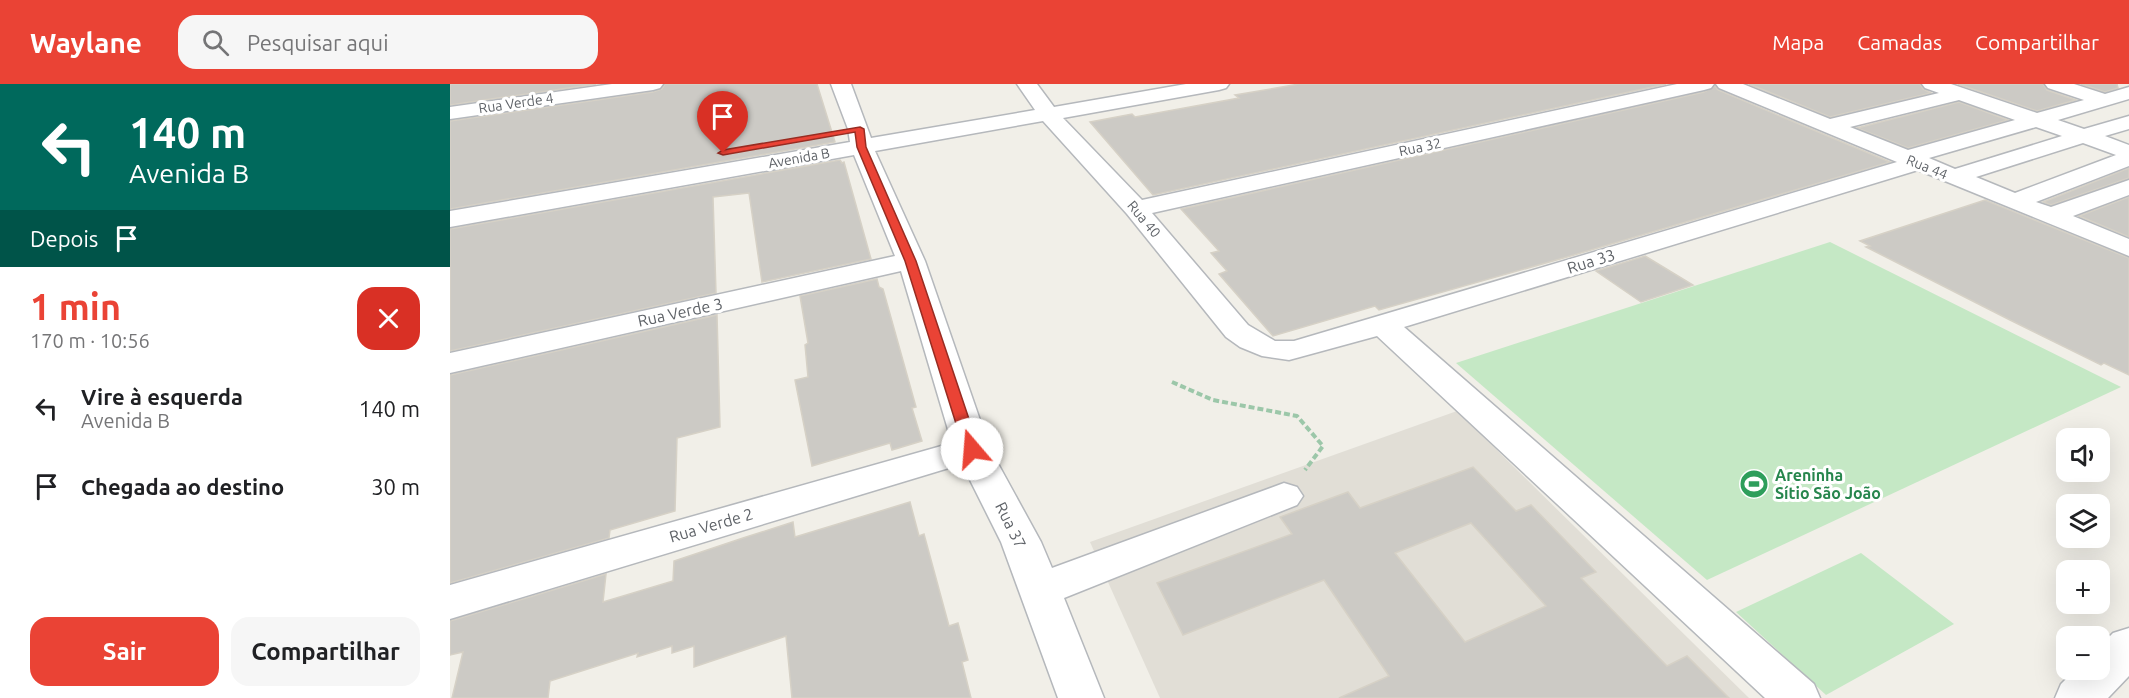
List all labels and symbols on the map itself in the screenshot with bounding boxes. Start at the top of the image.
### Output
street label: Rua Verde 4 [477,90,555,116]
pin [697,91,748,153]
street label: Rua 32 [1397,135,1443,159]
street label: Avenida B [767,145,831,171]
street label: Rua 44 [1904,152,1950,182]
street label: Rua 40 [1124,197,1164,241]
street label: Rua 33 [1565,245,1617,277]
street label: Rua Verde 3 [636,294,724,330]
position arrow [940,417,1004,481]
place label: Areninha Sítio São João [1775,466,1881,502]
sports icon: Areninha Sítio São João [1738,468,1770,500]
street label: Rua 37 [992,499,1030,551]
street label: Rua Verde 2 [667,504,755,546]

